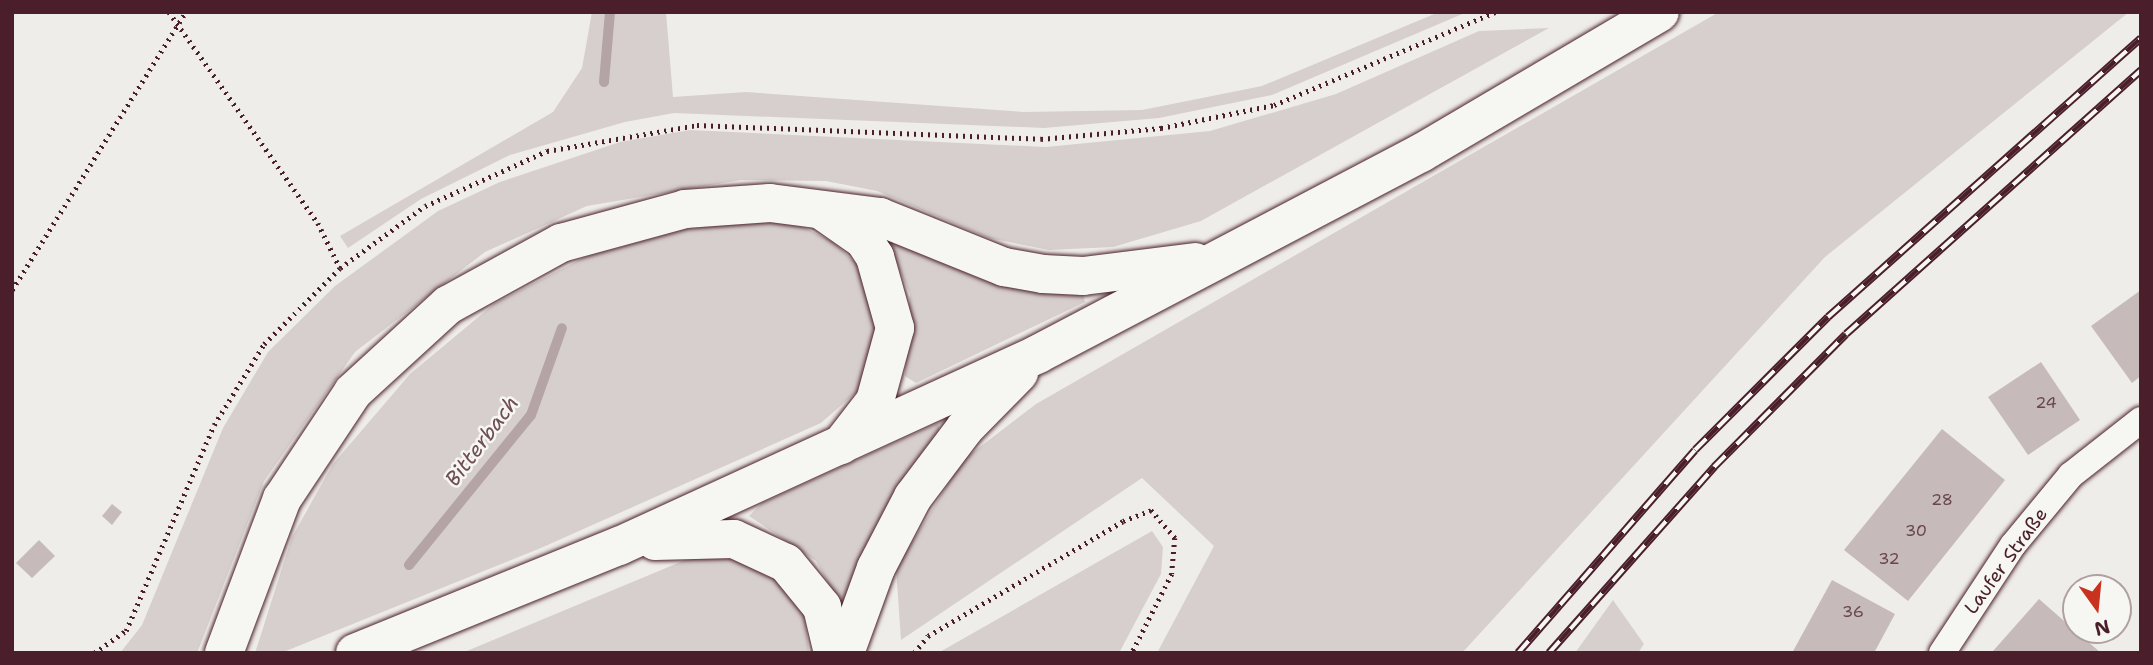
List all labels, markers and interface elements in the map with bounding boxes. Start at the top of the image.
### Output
water label: Bitterbach [440,391,524,491]
house number: 24 [2035,393,2057,413]
house number: 28 [1931,490,1953,510]
street label: Laufer Straße [1960,503,2052,619]
house number: 30 [1905,521,1927,541]
house number: 32 [1878,549,1900,569]
north arrow [2062,574,2132,644]
house number: 36 [1842,602,1864,622]
text: N [2092,614,2113,642]

